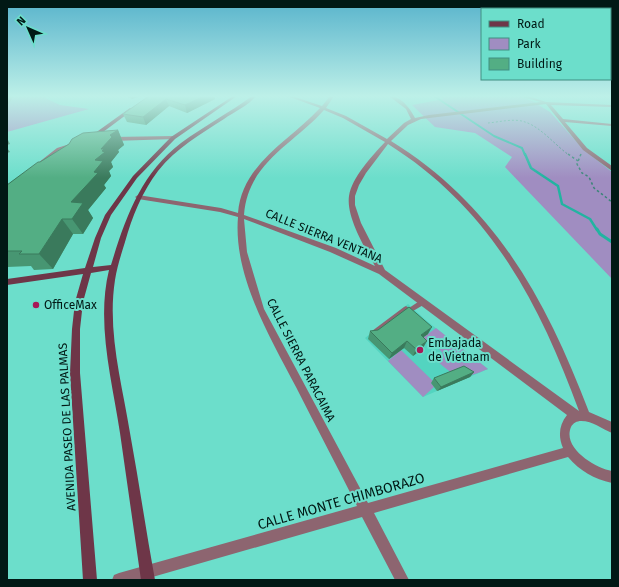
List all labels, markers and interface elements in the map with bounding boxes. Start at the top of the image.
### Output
north arrow [8,8,48,48]
legend [481,8,611,80]
text: N [14,14,28,28]
text: Road [517,17,545,31]
text: Park [517,37,541,51]
text: Building [517,57,563,71]
street label: CALLE SIERRA VENTANA [263,206,385,266]
street label: CALLE SIERRA PARACAIMA [264,296,338,424]
place label: OfficeMax [44,298,97,312]
marker: OfficeMax [31,300,41,310]
place label: Embajada de Vietnam [428,336,490,364]
street label: AVENIDA PASEO DE LAS PALMAS [56,342,78,511]
marker: Embajada de Vietnam [415,345,425,355]
street label: CALLE MONTE CHIMBORAZO [256,469,427,534]

